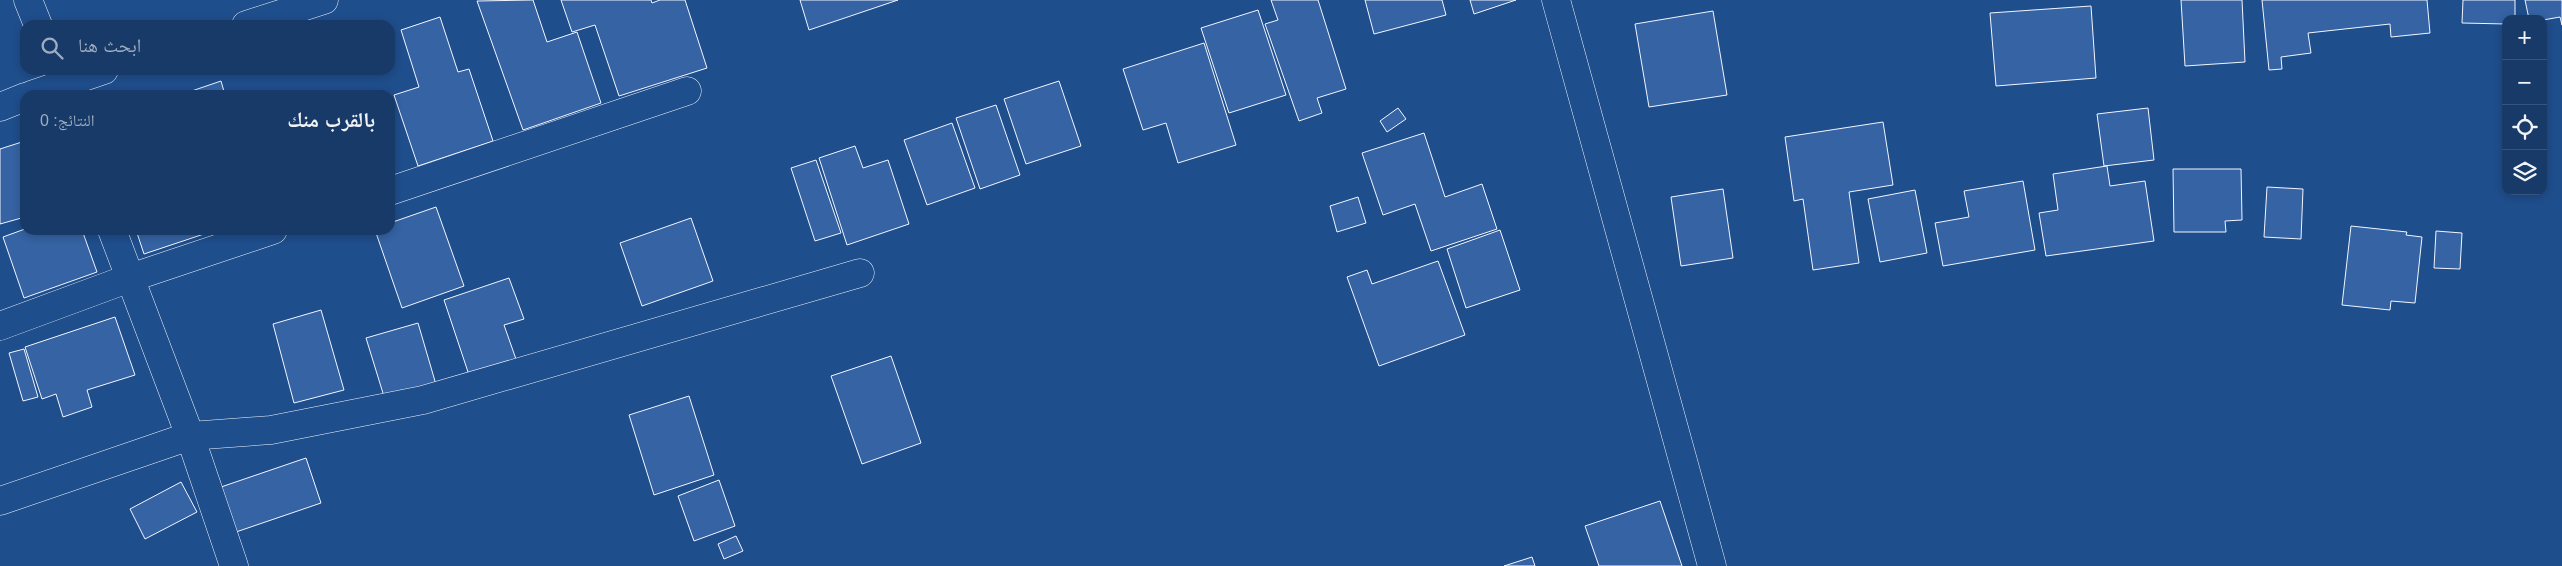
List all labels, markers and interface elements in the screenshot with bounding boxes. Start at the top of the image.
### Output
map controls [2502,15,2547,195]
button: + [2502,15,2547,60]
search box [20,20,395,75]
icon: search [38,34,66,62]
text: ابحث هنا [78,35,141,56]
button: − [2502,60,2547,105]
button: locate [2502,105,2547,150]
text: بالقرب منك [287,108,375,131]
text: النتائج: 0 [40,112,95,129]
button: layers [2502,150,2547,195]

